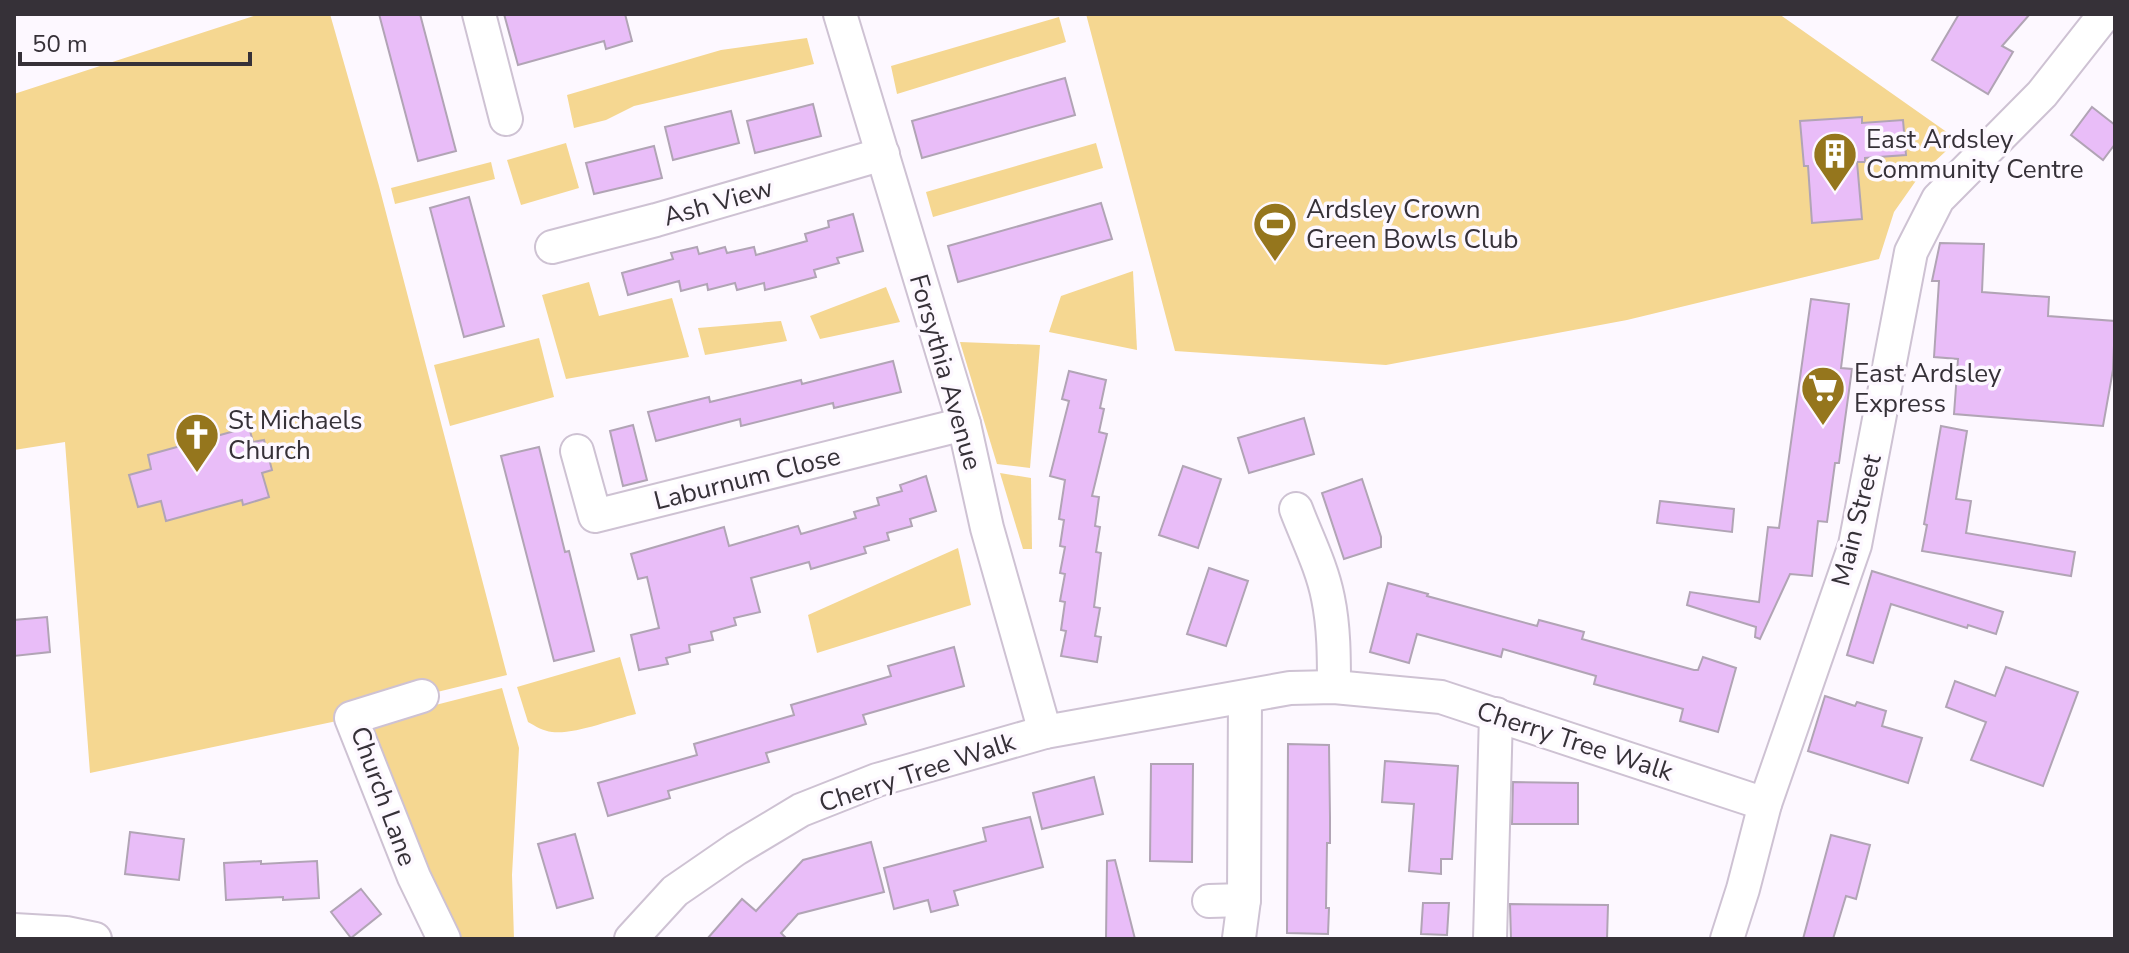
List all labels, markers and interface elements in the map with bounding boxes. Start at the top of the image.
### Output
scale bar [20,16,250,66]
text: 50 m [32,28,88,60]
place label: East Ardsley Community Centre [1866,122,2084,187]
building icon: East Ardsley Community Centre [1811,130,1859,193]
street label: Ash View [659,170,777,235]
place label: Ardsley Crown Green Bowls Club [1306,192,1519,257]
sports icon: Ardsley Crown Green Bowls Club [1251,200,1299,263]
street label: Forsythia Avenue [901,270,990,474]
place label: East Ardsley Express [1854,356,2002,421]
supermarket icon: East Ardsley Express [1799,364,1847,427]
place label: St Michaels Church [228,403,362,468]
church icon: St Michaels Church [173,411,221,474]
street label: Laburnum Close [650,438,844,519]
street label: Main Street [1823,450,1890,590]
street label: Cherry Tree Walk [1472,693,1678,790]
street label: Church Lane [342,722,425,871]
street label: Cherry Tree Walk [815,724,1021,821]

